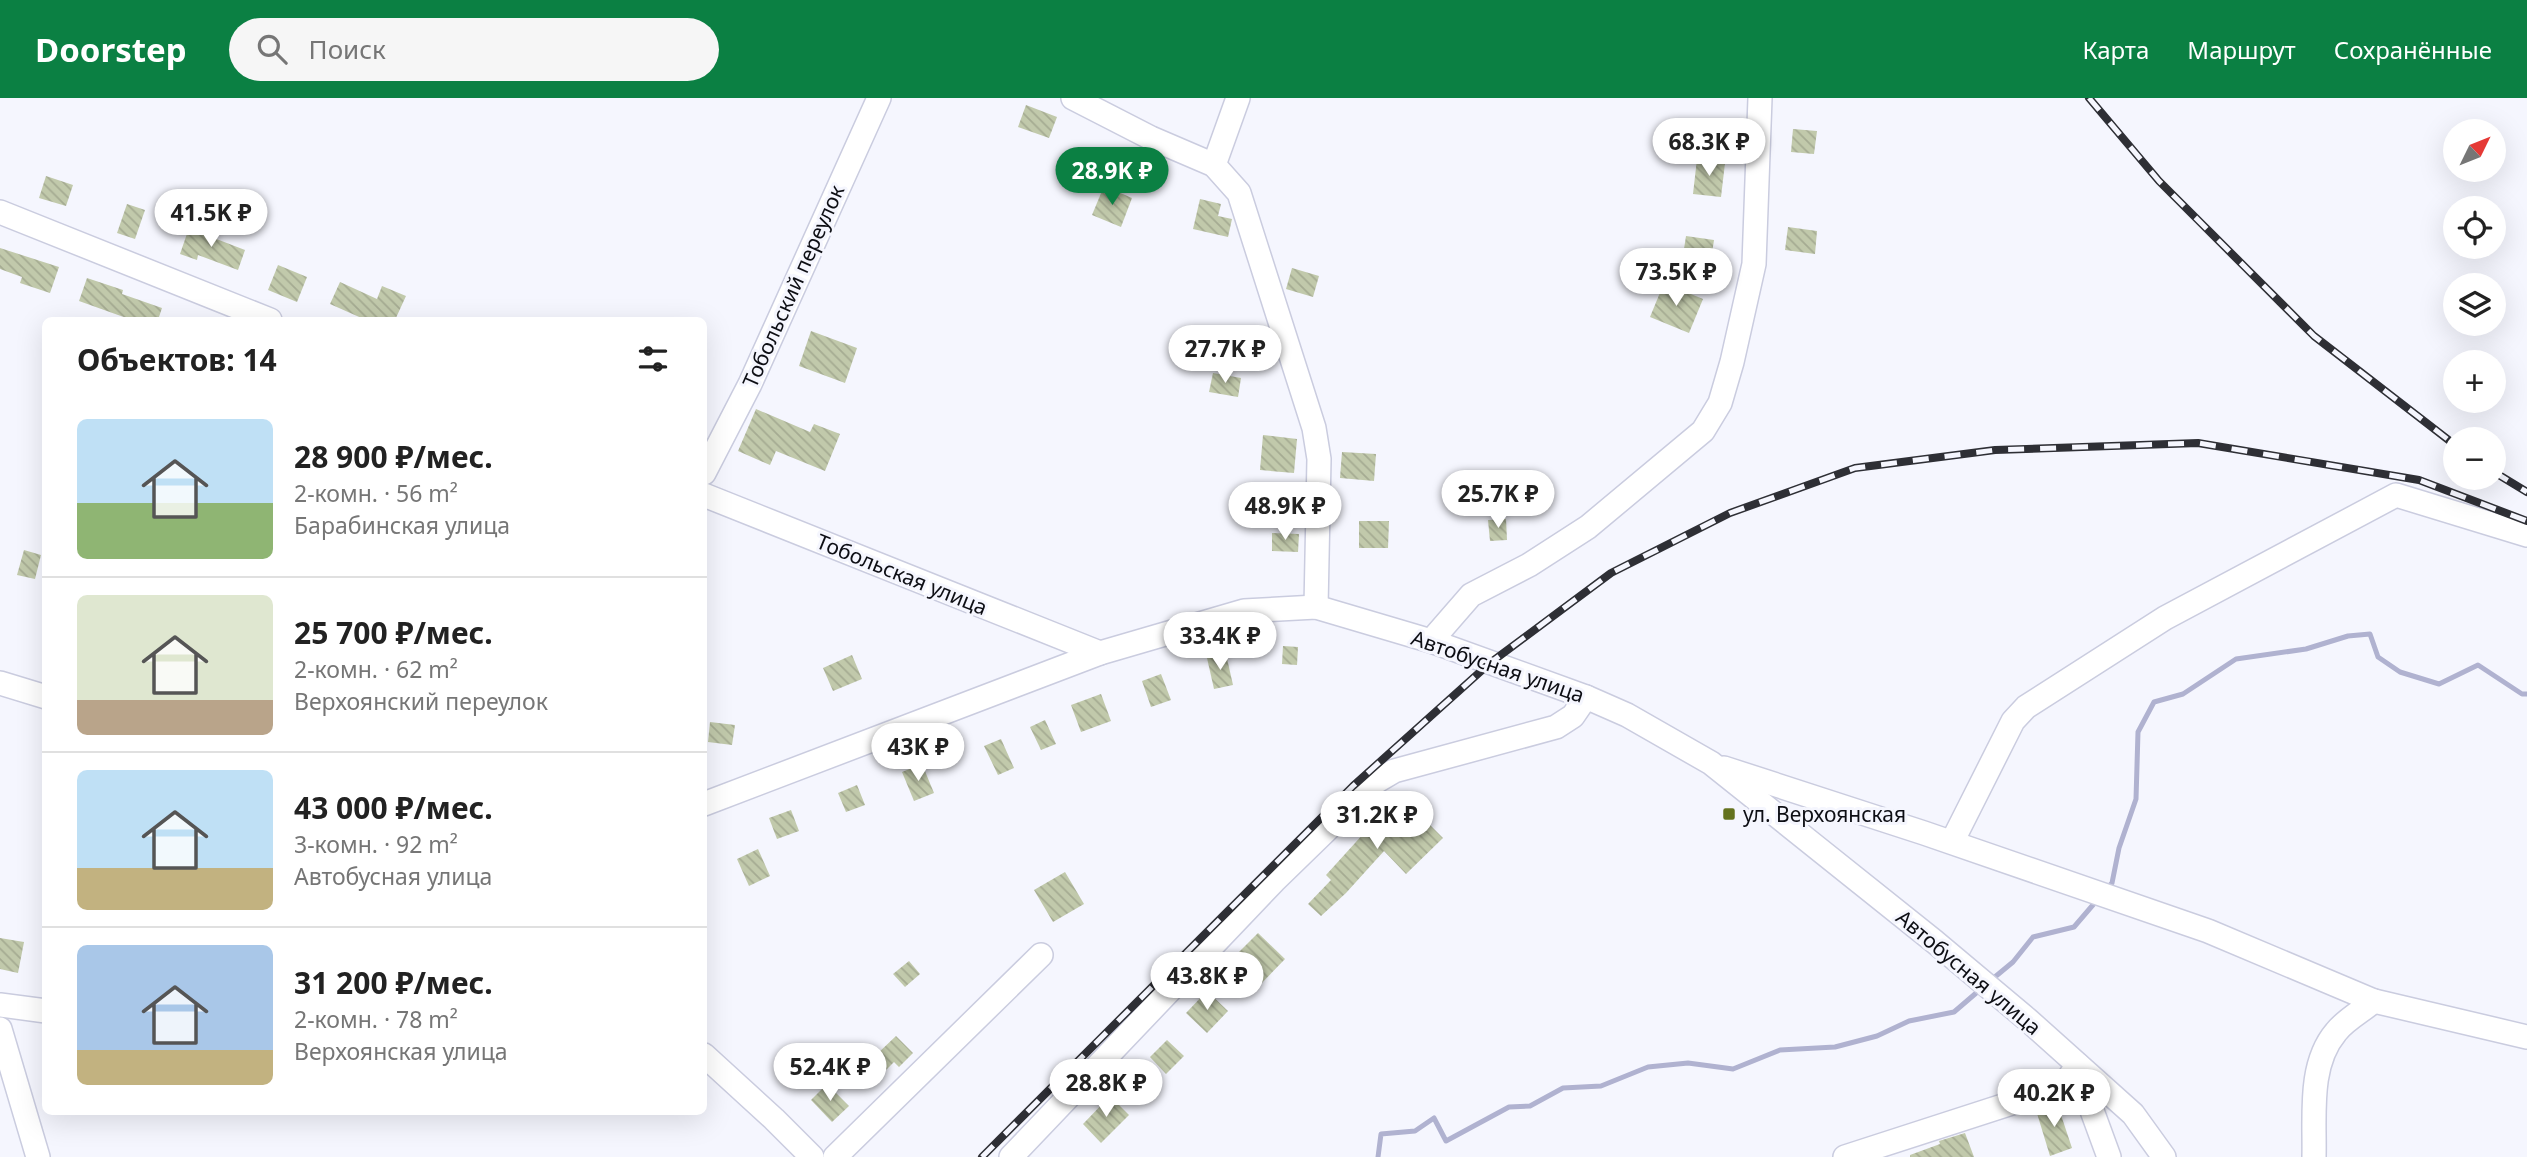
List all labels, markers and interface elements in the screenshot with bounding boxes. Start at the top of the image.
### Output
search box [229,18,719,81]
text: Doorstep [35,27,187,72]
icon: search [253,30,291,68]
text: Поиск [309,31,386,67]
text: Карта [2082,33,2149,66]
text: Маршрут [2187,33,2296,66]
text: Сохранённые [2334,33,2492,66]
pin: 68.3K ₽ [1644,118,1774,178]
north arrow [2443,119,2506,182]
map controls [2443,119,2506,490]
text: 68.3K ₽ [1669,125,1749,157]
pin: 28.9K ₽ [1047,148,1177,207]
text: 28.9K ₽ [1072,154,1152,186]
street label: Тобольский переулок [736,180,850,392]
pin: 41.5K ₽ [146,190,276,249]
text: 41.5K ₽ [171,196,251,228]
button: locate [2443,196,2506,259]
pin: 73.5K ₽ [1611,248,1741,308]
text: 73.5K ₽ [1636,255,1716,287]
button: layers [2443,273,2506,336]
pin: 27.7K ₽ [1160,326,1290,385]
text: 27.7K ₽ [1185,332,1265,364]
text: Объектов: 14 [77,339,277,380]
icon: filters [634,340,672,378]
button: + [2443,350,2506,413]
button: − [2443,427,2506,490]
text: 28 900 ₽/мес. [294,436,493,477]
icon: home [133,447,217,531]
pin: 25.7K ₽ [1433,470,1563,530]
text: 2-комн. · 56 m² [294,477,458,509]
text: 25.7K ₽ [1458,477,1538,509]
pin: 48.9K ₽ [1220,482,1350,542]
text: 48.9K ₽ [1245,489,1325,521]
text: Барабинская улица [294,509,510,541]
street label: Тобольская улица [812,527,992,621]
text: 25 700 ₽/мес. [294,612,493,653]
pin: 33.4K ₽ [1155,612,1285,672]
text: 33.4K ₽ [1180,619,1260,651]
icon: home [133,623,217,707]
street label: Автобусная улица [1408,623,1588,709]
text: 2-комн. · 62 m² [294,653,458,685]
text: Верхоянский переулок [294,685,548,717]
pin: 43K ₽ [869,724,967,783]
text: 43K ₽ [887,730,949,762]
text: 43 000 ₽/мес. [294,787,493,828]
pin: 31.2K ₽ [1312,792,1442,851]
icon: home [133,798,217,882]
text: 31.2K ₽ [1337,798,1417,830]
place label: ул. Верхоянская [1743,800,1906,828]
marker: ул. Верхоянская [1721,806,1737,822]
text: 3-комн. · 92 m² [294,828,458,860]
text: Автобусная улица [294,860,492,892]
street label: Автобусная улица [1891,903,2047,1041]
pin: 43.8K ₽ [1142,953,1272,1012]
text: 43.8K ₽ [1167,959,1247,991]
text: 31 200 ₽/мес. [294,962,493,1003]
icon: home [133,973,217,1057]
text: 2-комн. · 78 m² [294,1003,458,1035]
text: Верхоянская улица [294,1035,508,1067]
pin: 52.4K ₽ [765,1044,895,1103]
text: 52.4K ₽ [790,1050,870,1082]
pin: 28.8K ₽ [1041,1060,1171,1119]
text: 28.8K ₽ [1066,1066,1146,1098]
pin: 40.2K ₽ [1989,1070,2119,1129]
text: 40.2K ₽ [2014,1076,2094,1108]

